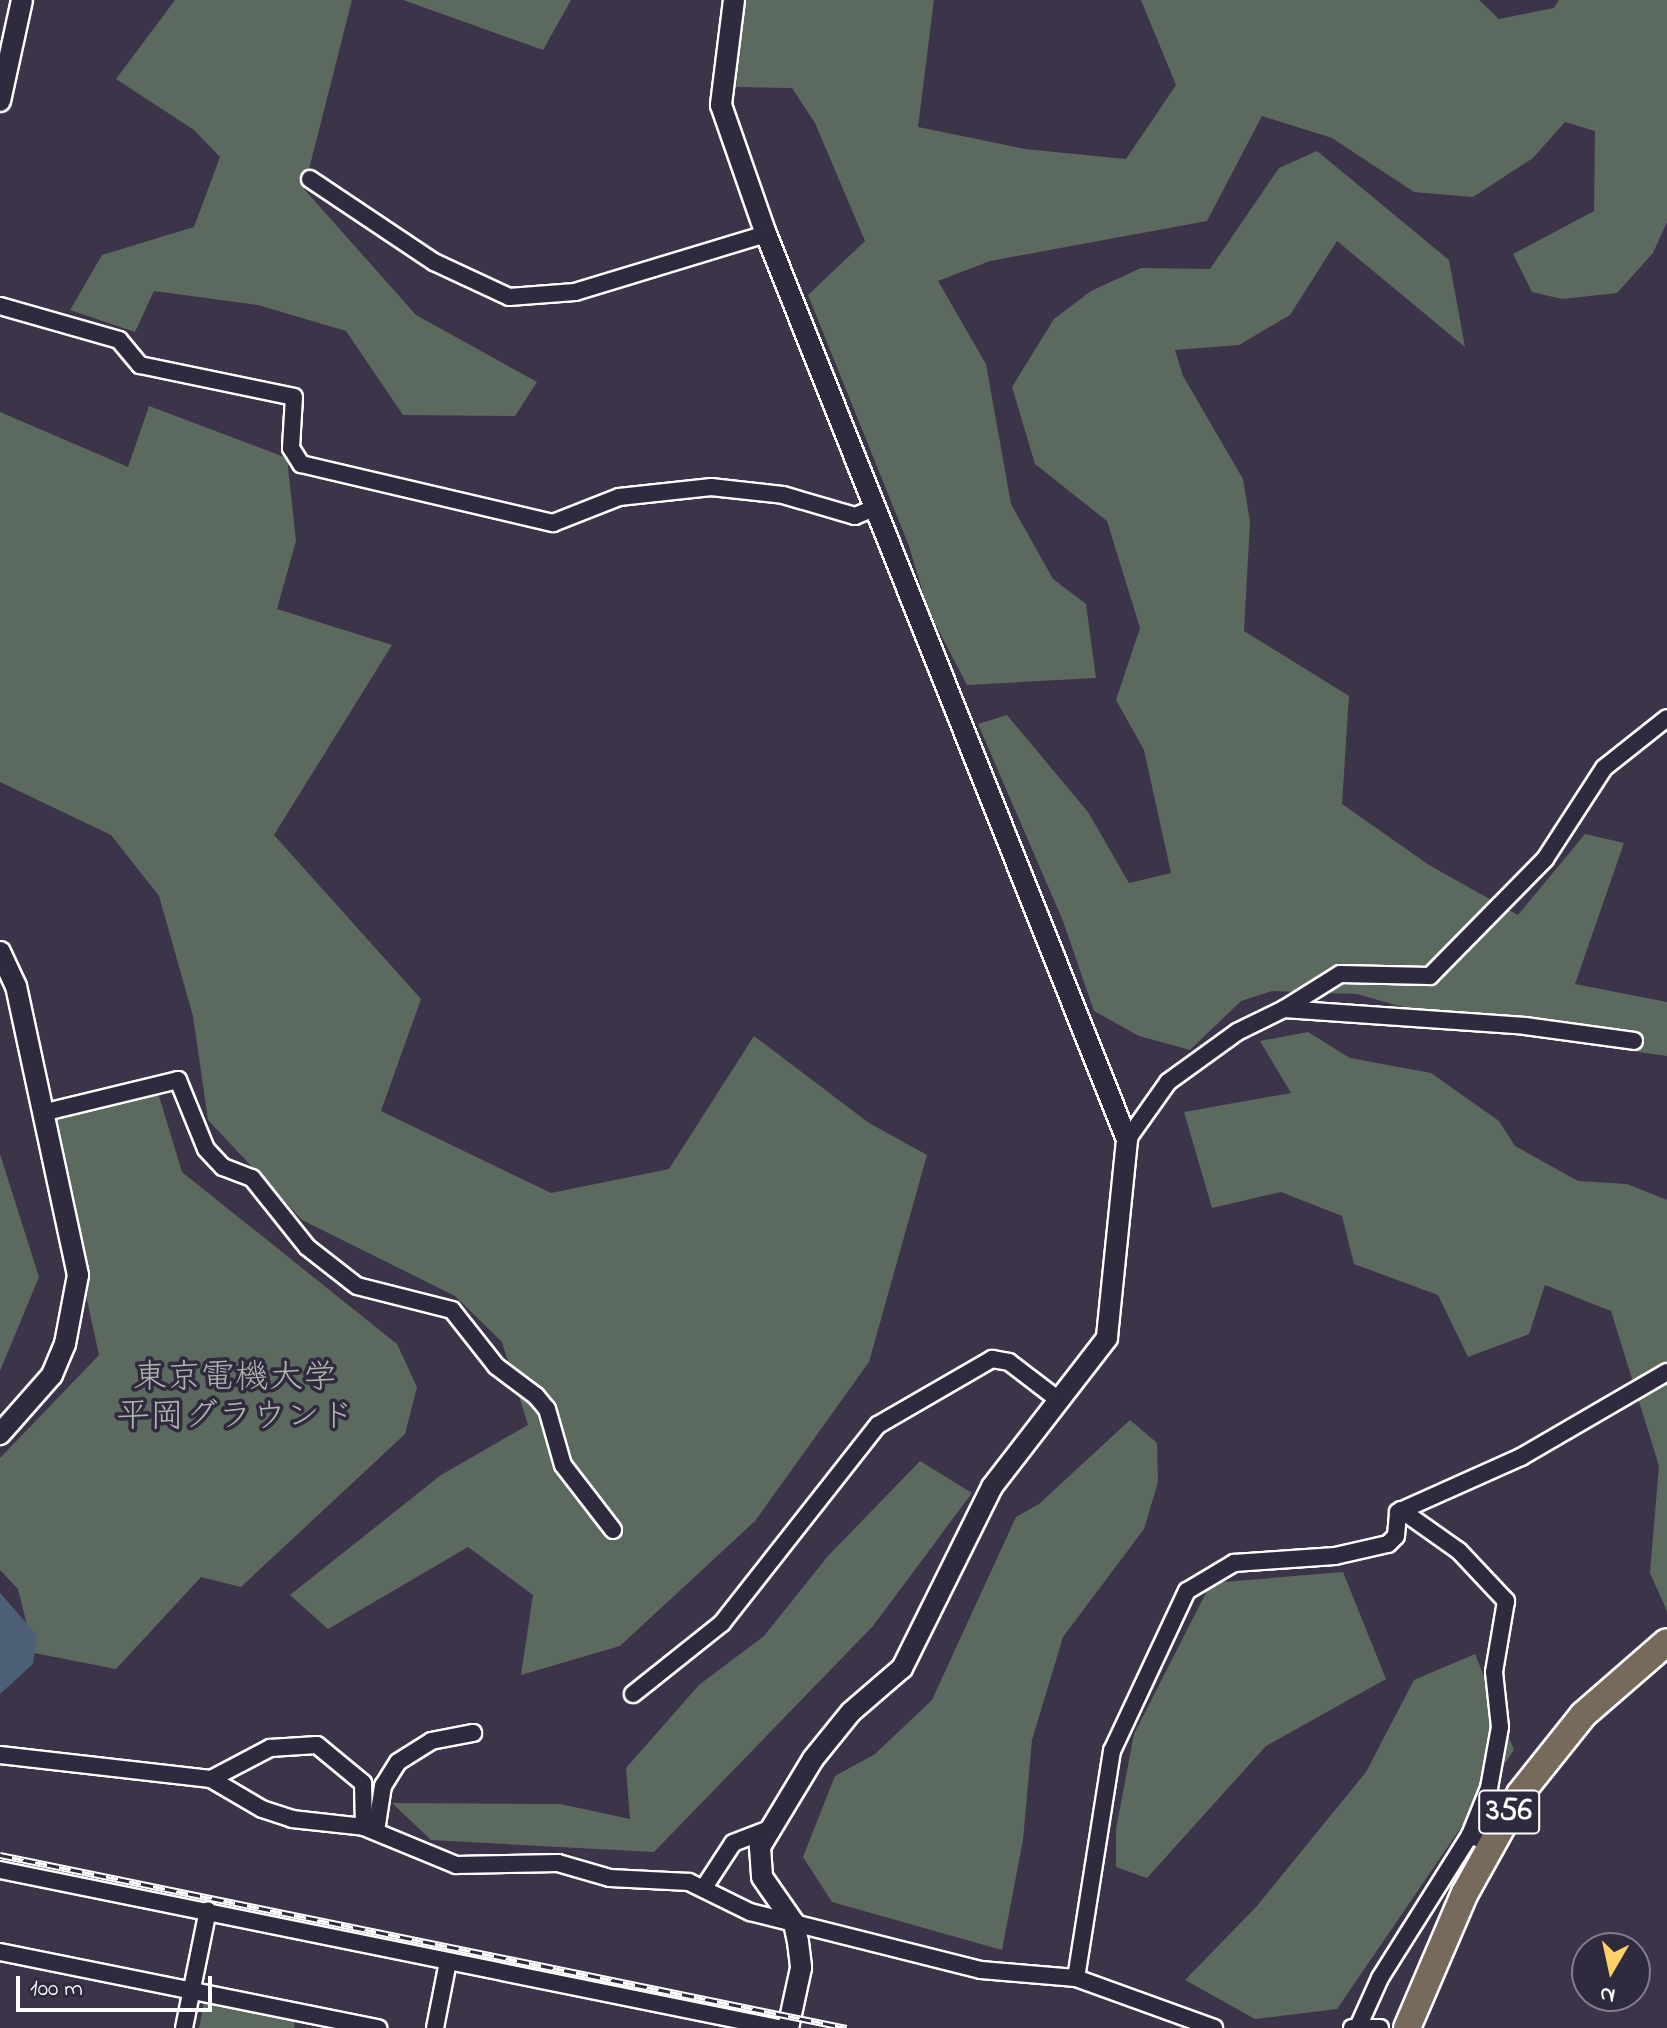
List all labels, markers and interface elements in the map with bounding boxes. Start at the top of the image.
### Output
park label: 東京電機大学 平岡グラウンド [116,1359,354,1438]
road number: 356 [1477,1784,1541,1840]
north arrow [1571,1932,1651,2012]
scale bar [20,1960,216,2010]
text: 100 m [30,1972,83,2007]
text: N [1598,1977,1617,2011]

